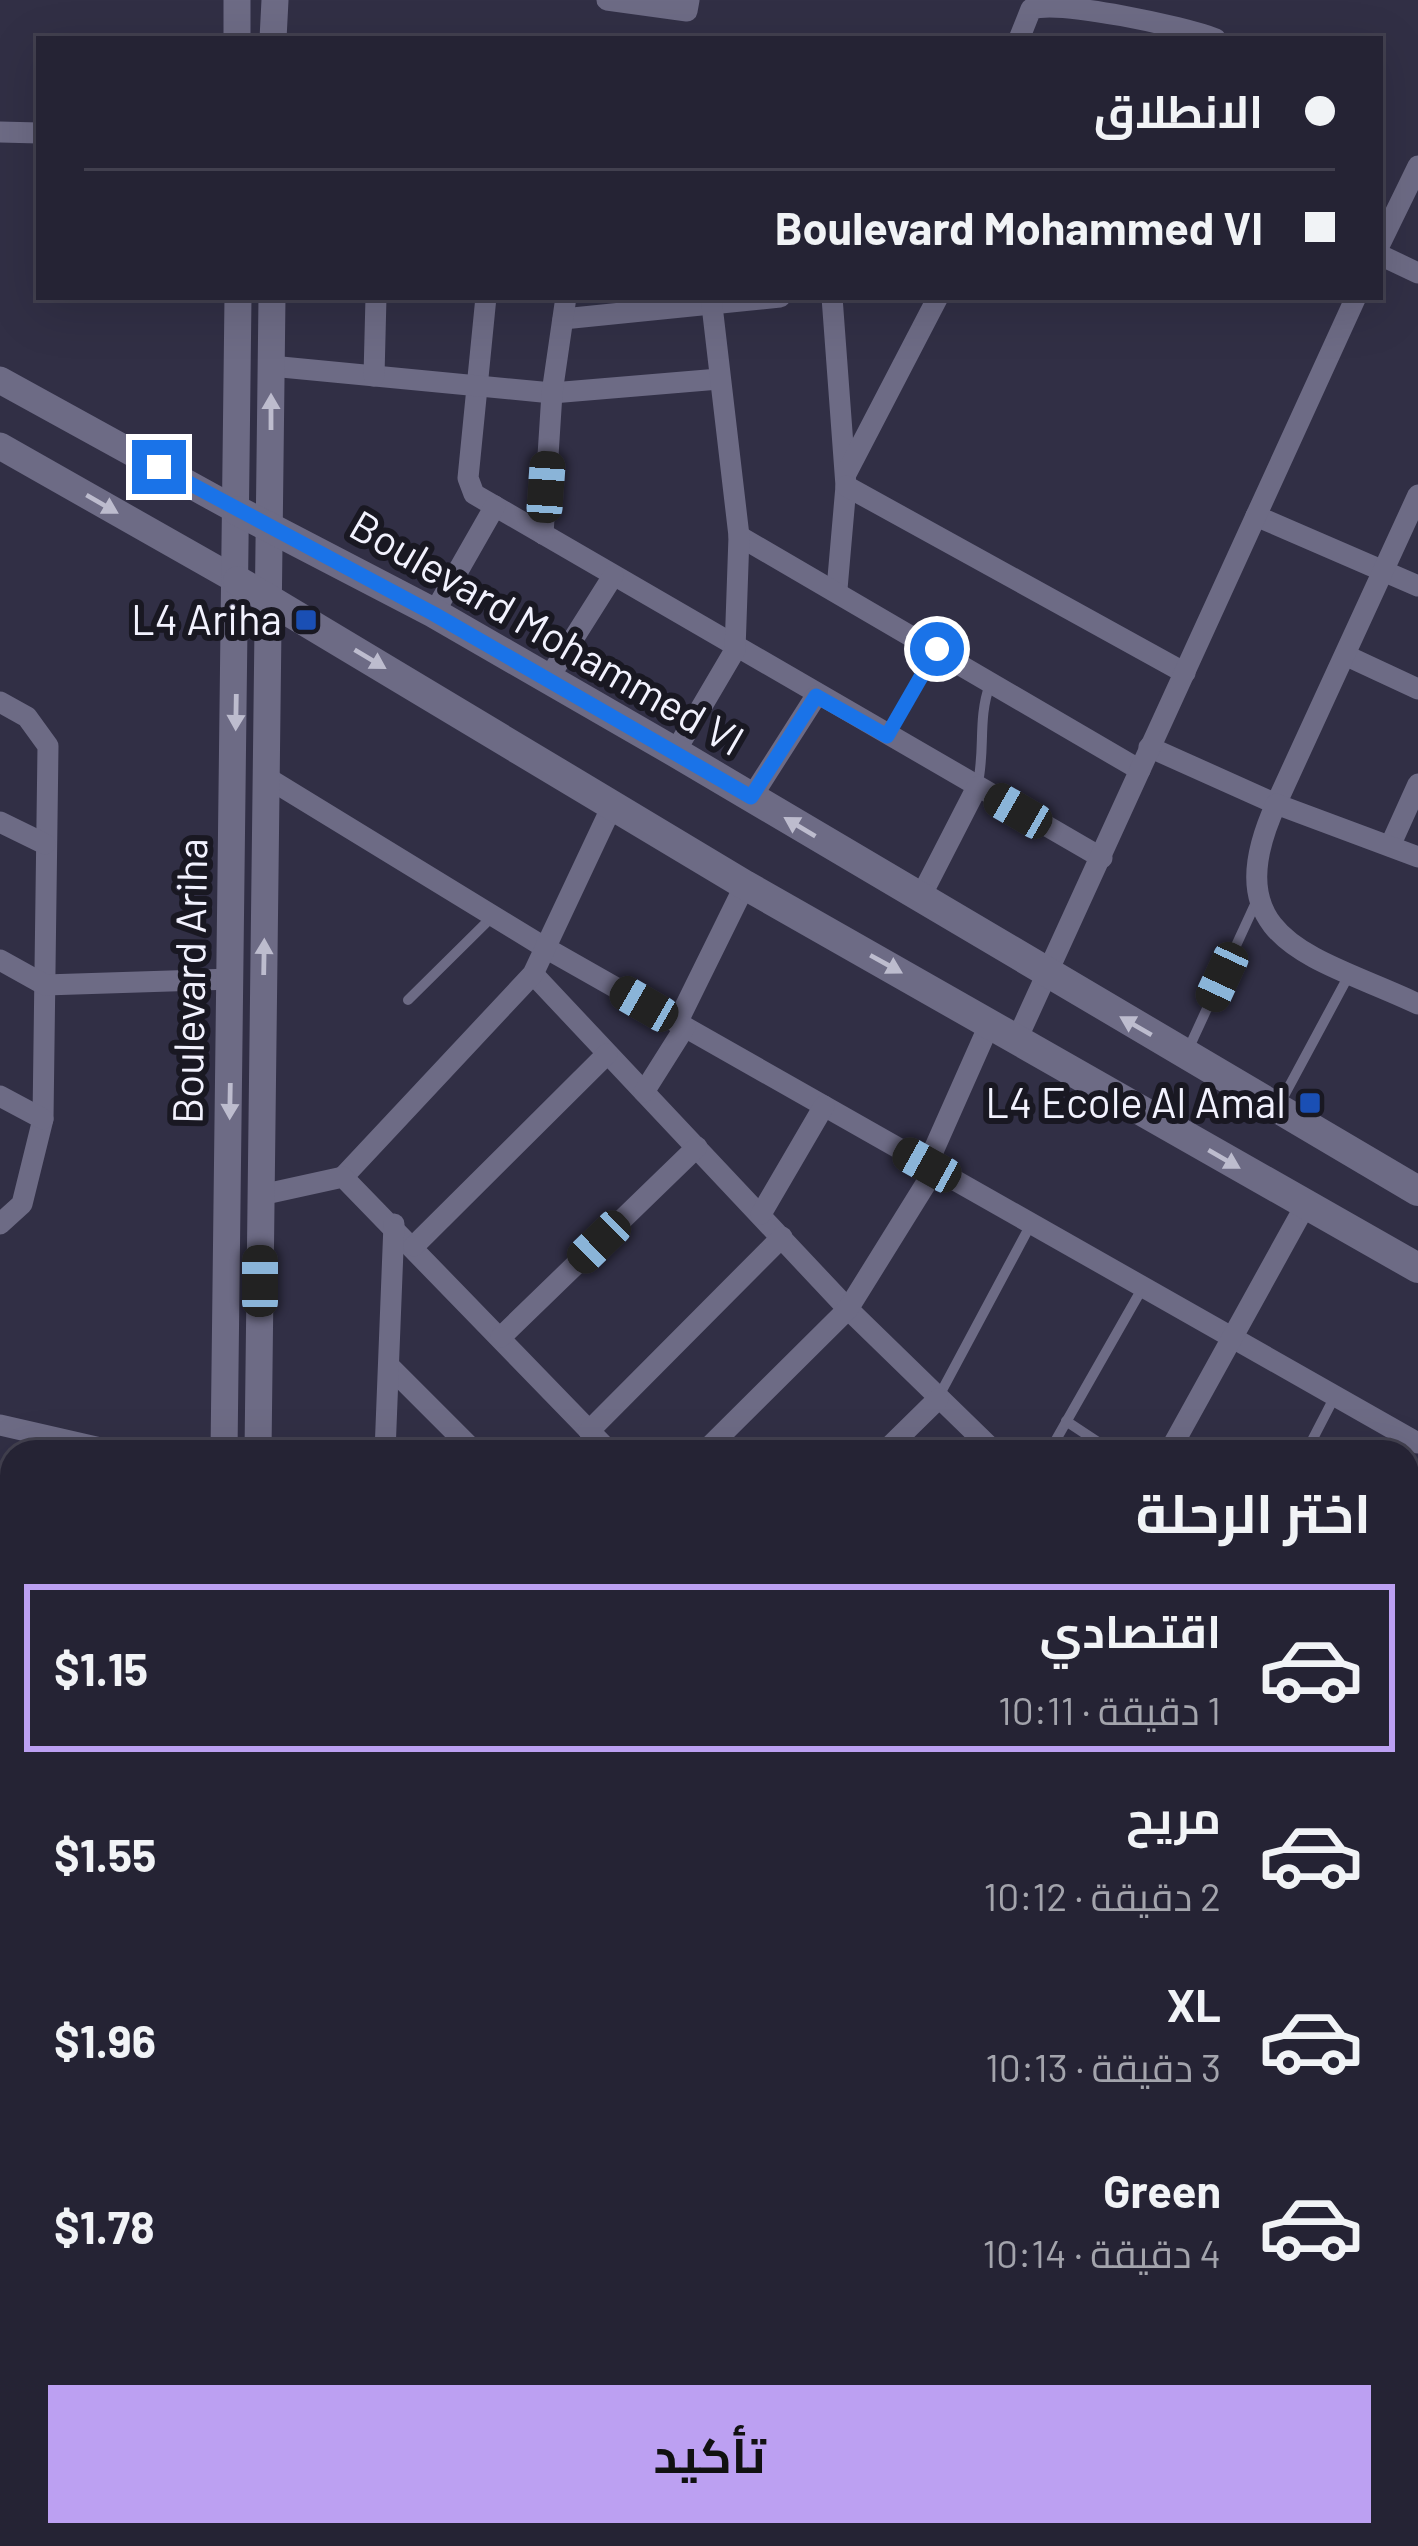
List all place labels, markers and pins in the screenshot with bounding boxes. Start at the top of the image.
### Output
place label: L4 Ariha [131,593,282,643]
marker: L4 Ariha [293,607,319,633]
place label: L4 Ecole Al Amal [985,1076,1286,1126]
marker: L4 Ecole Al Amal [1297,1090,1323,1116]

